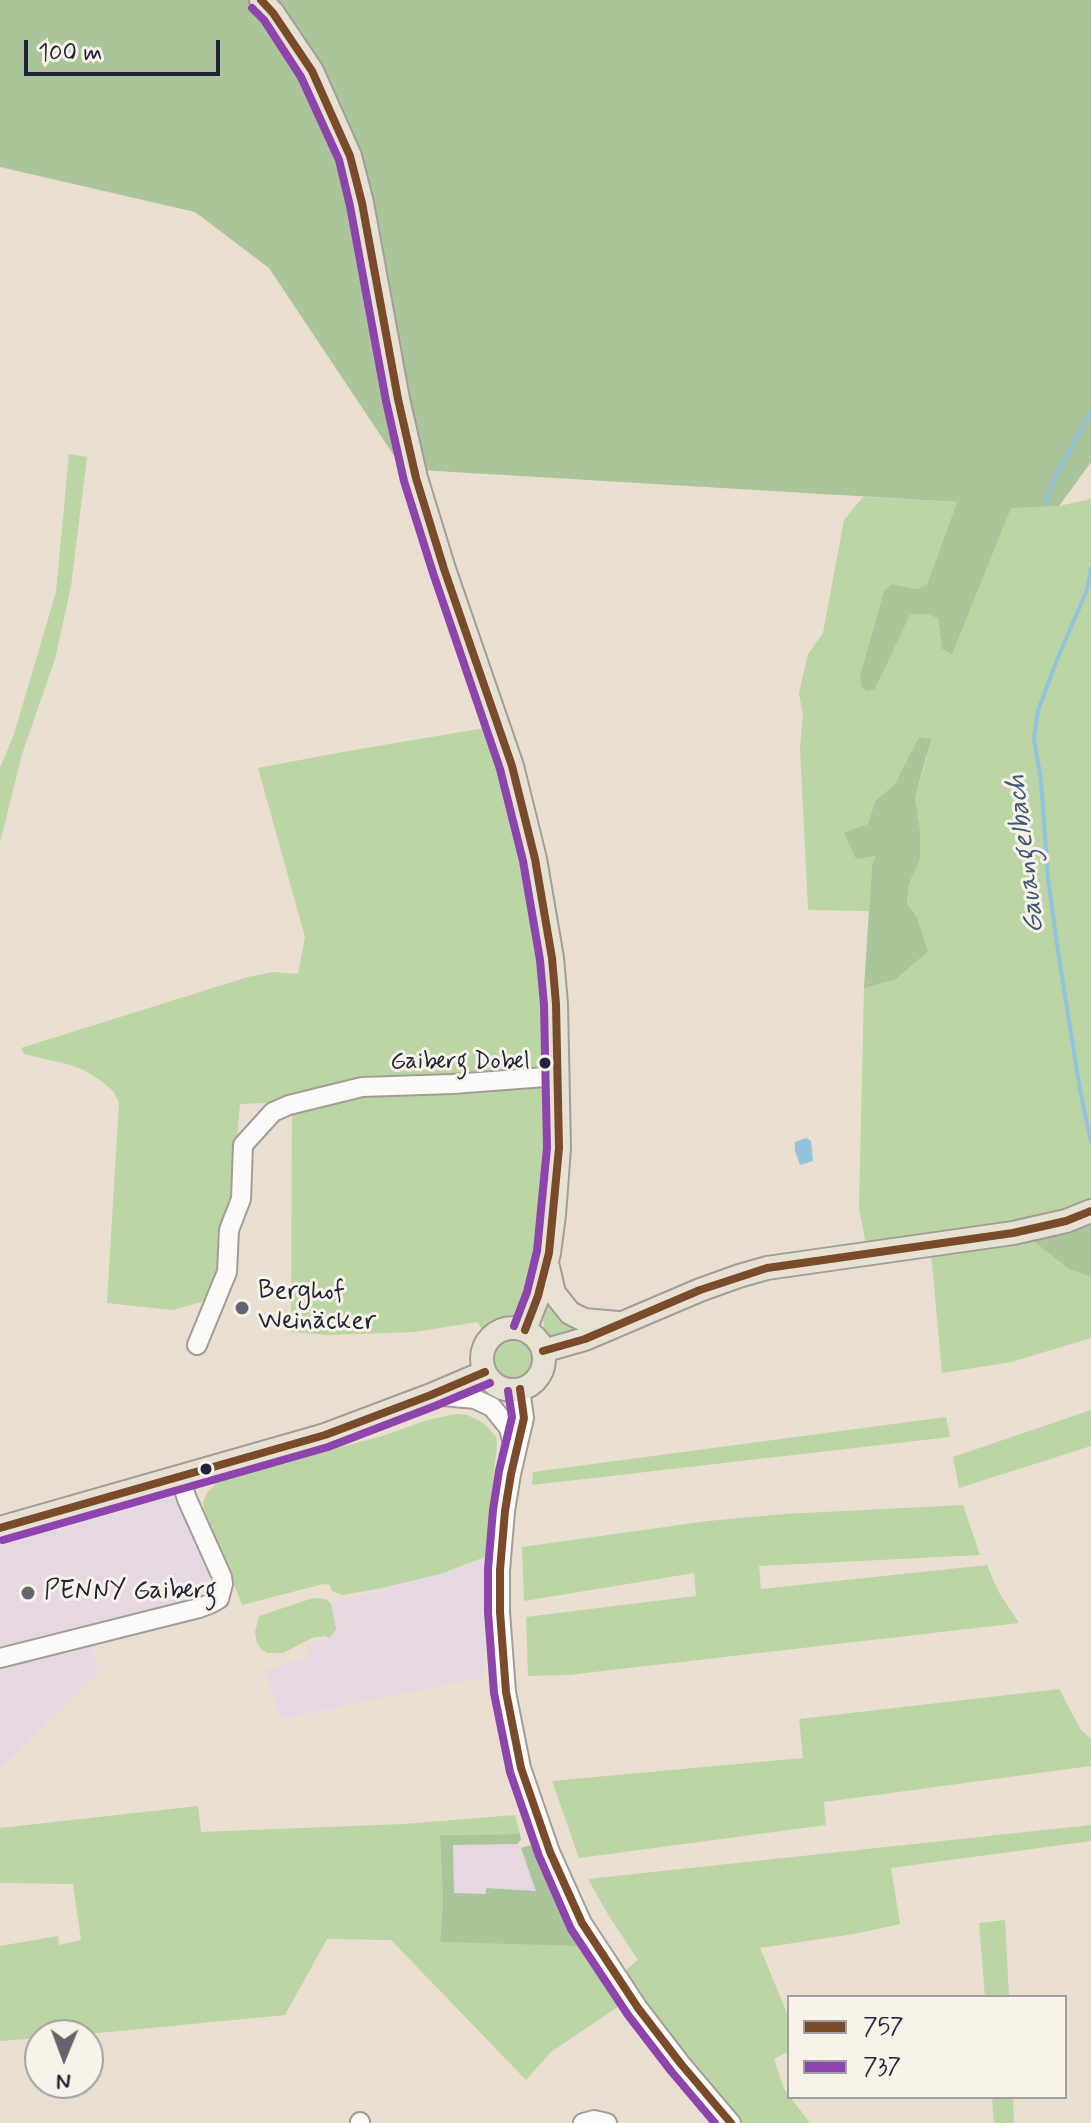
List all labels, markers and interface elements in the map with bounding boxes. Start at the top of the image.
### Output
scale bar [28,24,224,74]
text: 100 m [38,38,102,69]
water label: Gauangelbach [1001,773,1053,935]
place label: Gaiberg Dobel [390,1049,530,1077]
marker: Gaiberg Dobel [537,1055,553,1071]
place label: Berghof Weinäcker [258,1277,376,1338]
marker: Berghof Weinäcker [233,1299,251,1317]
unlabelled marker [198,1461,214,1477]
place label: PENNY Gaiberg [44,1577,217,1609]
marker: PENNY Gaiberg [19,1584,37,1602]
legend [787,1995,1067,2099]
text: 757 [863,2012,904,2043]
north arrow [24,2019,104,2099]
text: 737 [863,2052,901,2083]
text: N [56,2067,71,2095]

